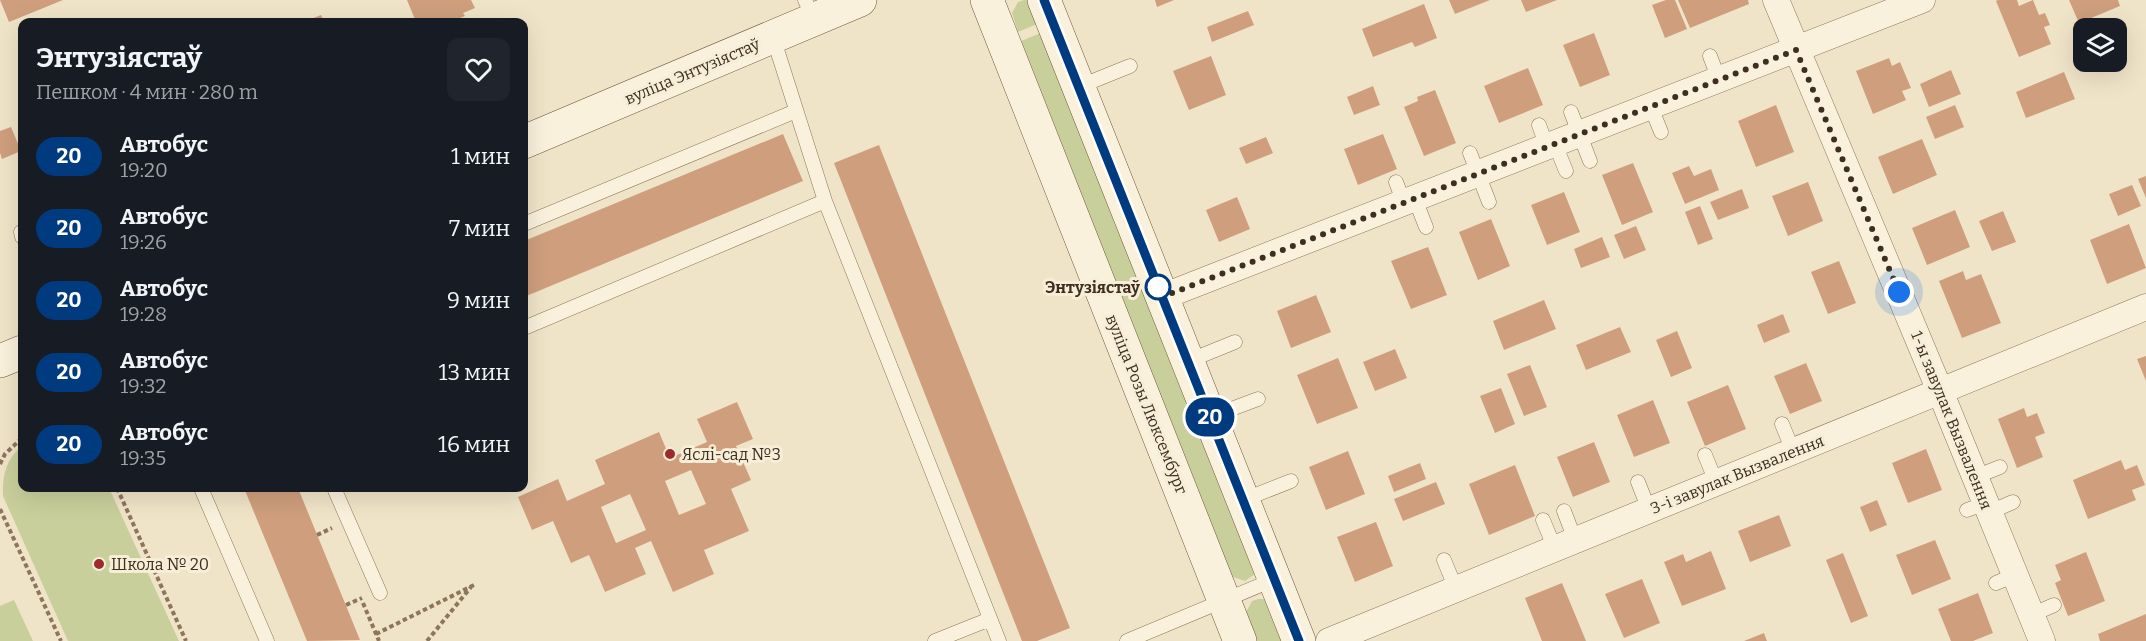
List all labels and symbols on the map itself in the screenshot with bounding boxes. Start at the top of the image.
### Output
street label: вуліца Энтузіястаў [622,34,763,108]
marker: Энтузіястаў [1145,274,1171,300]
your location [1884,277,1914,307]
place label: Энтузіястаў [1045,278,1140,297]
street label: вуліца Розы Люксембург [1102,312,1191,497]
street label: 1-ы завулак Вызвалення [1907,328,1996,512]
line badge: 20 [1183,398,1237,436]
street label: 3-і завулак Вызвалення [1648,431,1827,518]
place label: Яслі-сад №3 [682,445,781,464]
marker: Яслі-сад №3 [663,447,677,461]
place label: Школа № 20 [111,555,209,574]
marker: Школа № 20 [92,557,106,571]

